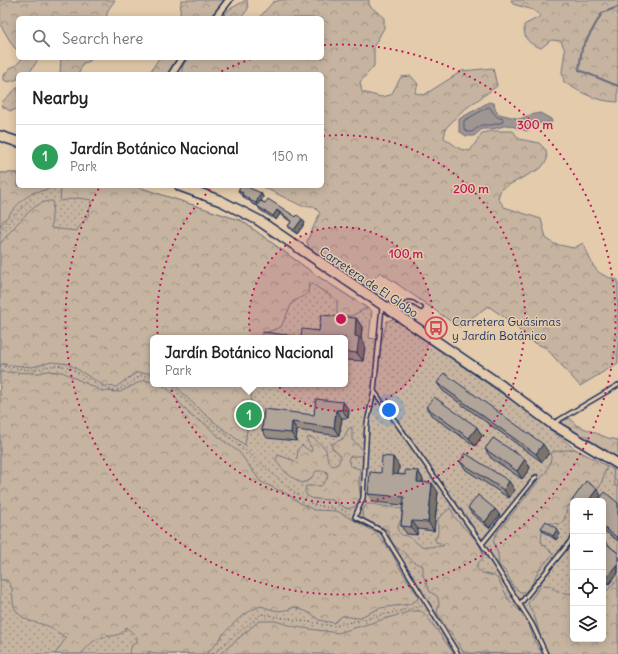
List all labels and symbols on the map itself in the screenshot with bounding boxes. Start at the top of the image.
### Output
text: 300 m [517,117,553,132]
text: 200 m [453,181,489,196]
street label: Carretera de El Globo [317,243,421,321]
text: 100 m [389,246,423,261]
centre of rings [334,312,348,326]
place label: Carretera Guásimas y Jardín Botánico [452,314,561,343]
bus stop icon: Carretera Guásimas y Jardín Botánico [423,315,449,341]
pin: 1 [236,400,262,430]
your location [379,400,399,420]

